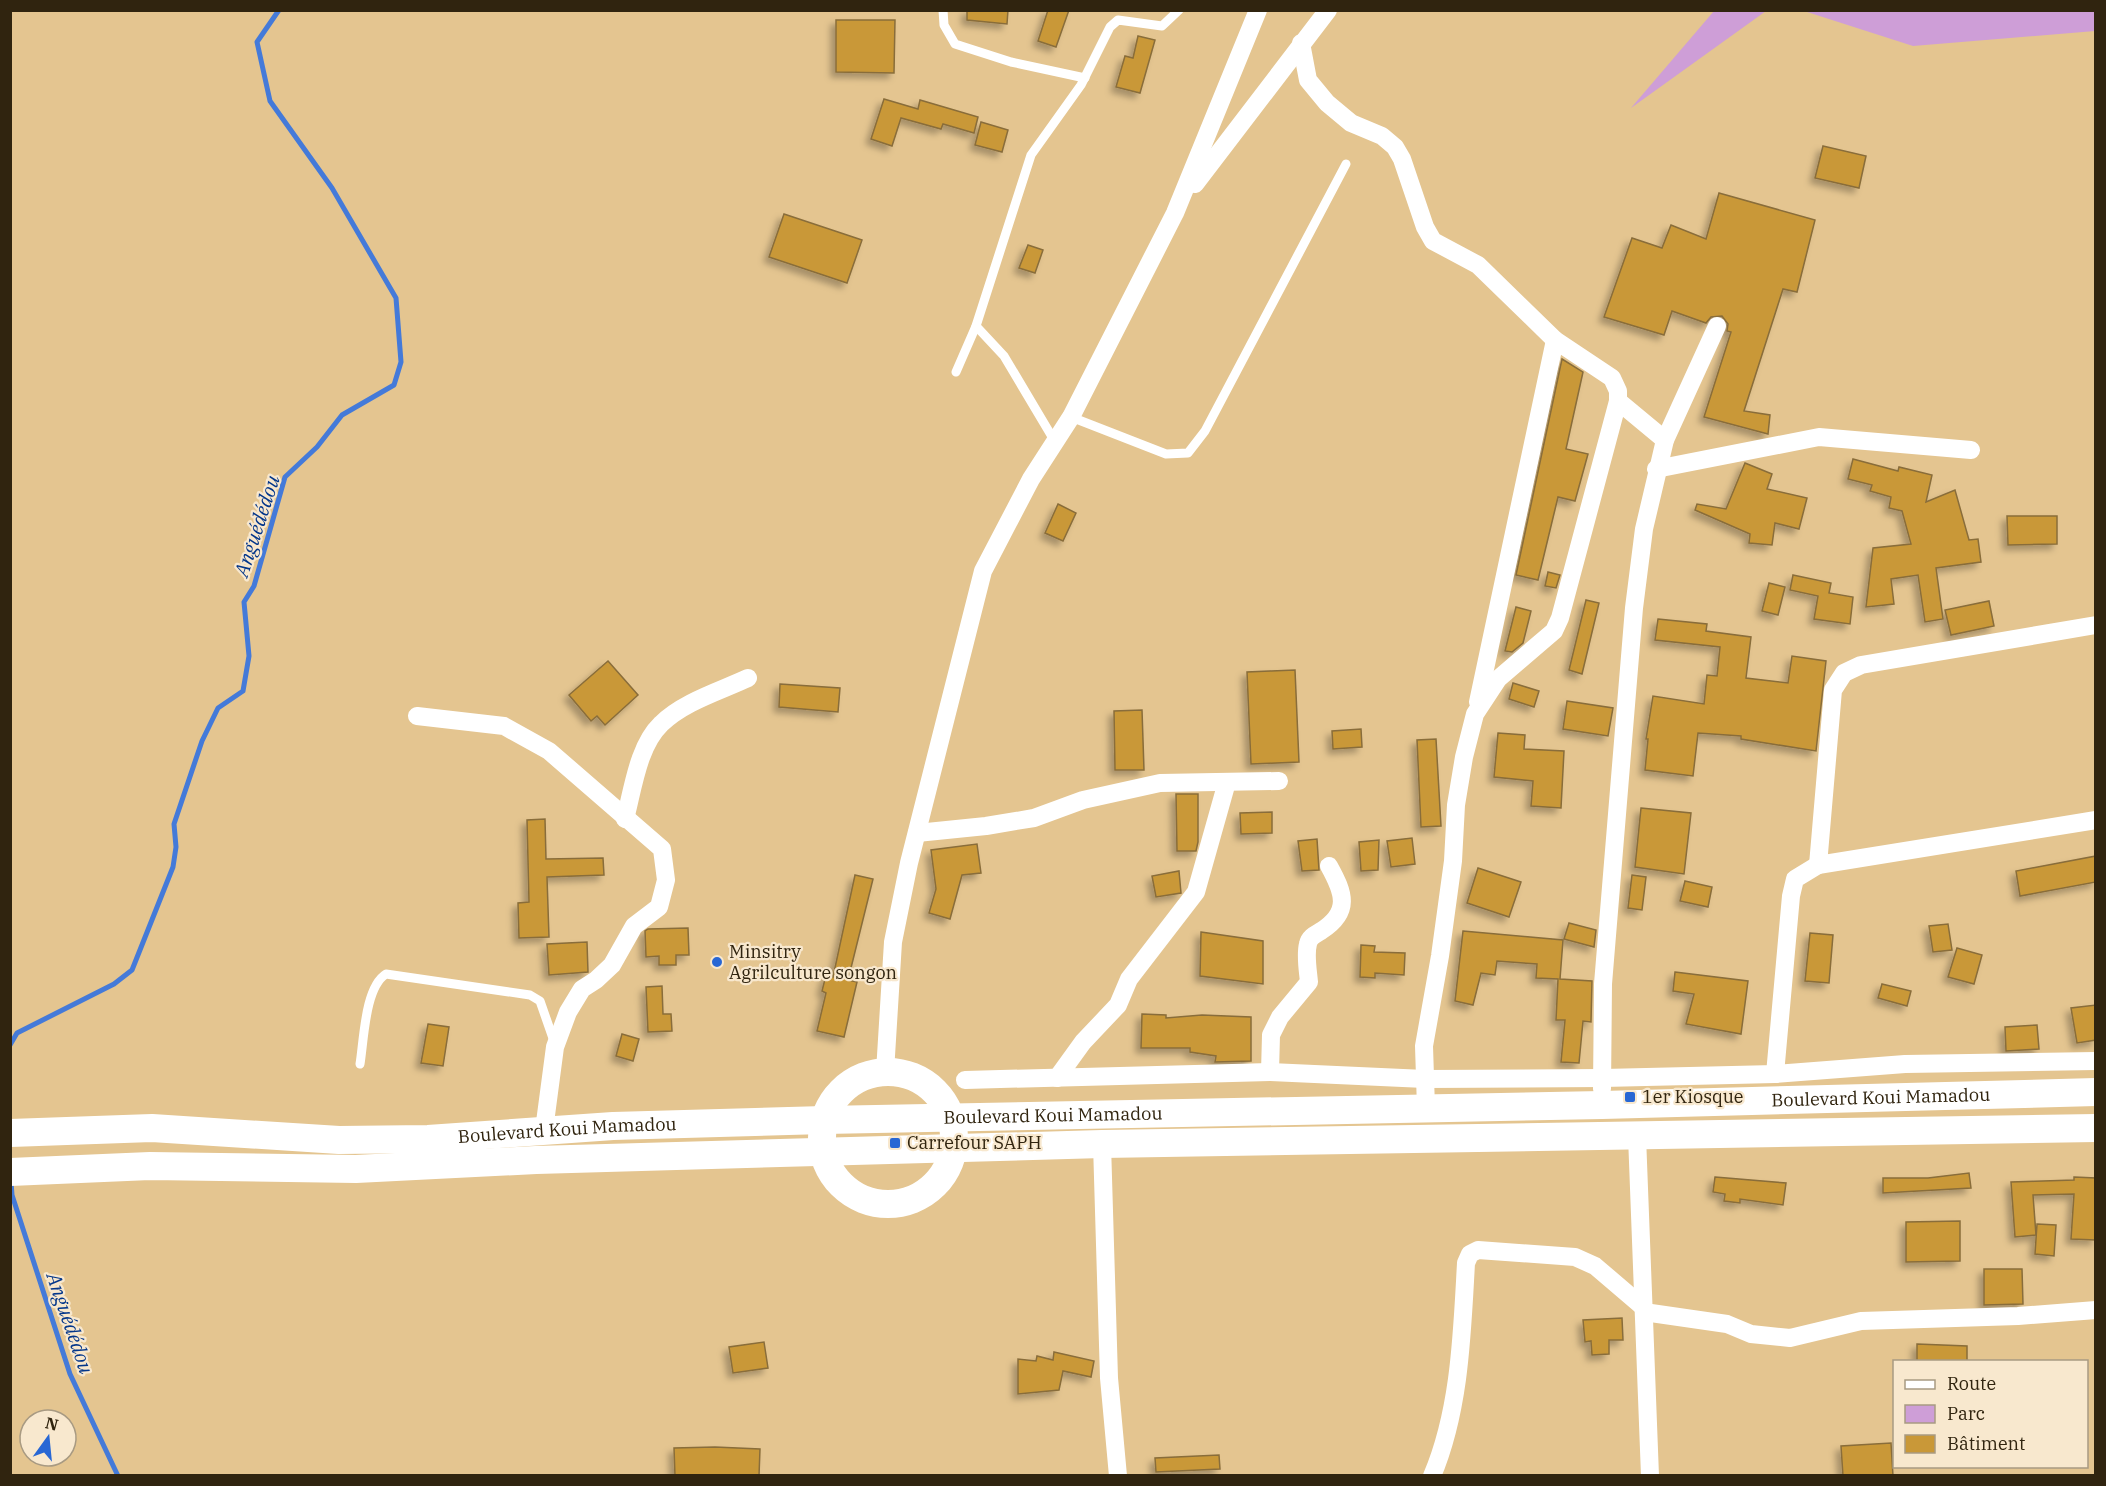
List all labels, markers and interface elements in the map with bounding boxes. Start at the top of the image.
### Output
water label: Anguédédou [227,471,286,582]
place label: Minsitry Agrilculture songon [729,940,897,984]
marker: Minsitry Agrilculture songon [710,955,724,969]
street label: Boulevard Koui Mamadou [1771,1083,1990,1112]
place label: 1er Kiosque [1642,1085,1743,1108]
marker: 1er Kiosque [1623,1090,1637,1104]
street label: Boulevard Koui Mamadou [943,1101,1163,1129]
street label: Boulevard Koui Mamadou [457,1112,677,1148]
place label: Carrefour SAPH [907,1131,1042,1154]
marker: Carrefour SAPH [888,1136,902,1150]
water label: Anguédédou [40,1267,101,1378]
legend [1893,1360,2088,1468]
text: Route [1947,1372,1996,1395]
text: Parc [1947,1402,1985,1425]
north arrow [18,1408,78,1468]
text: N [43,1412,61,1435]
text: Bâtiment [1947,1432,2025,1455]

